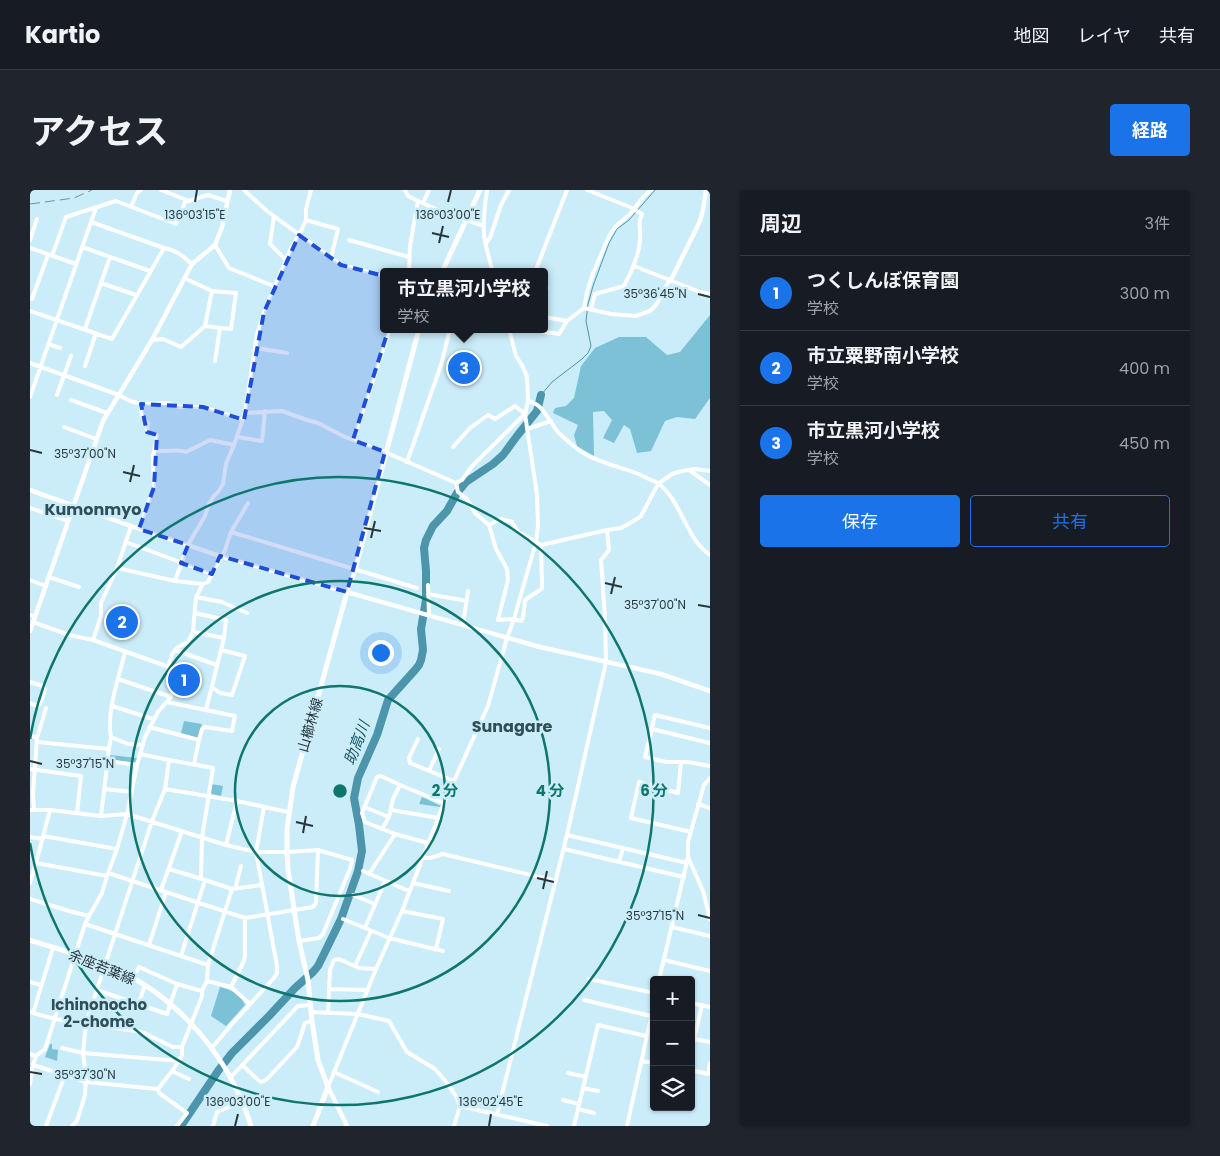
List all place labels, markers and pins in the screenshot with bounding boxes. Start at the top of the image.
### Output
pin: 3 [448,349,480,387]
pin: 2 [106,603,138,641]
pin: 1 [168,661,200,699]
centre of rings [331,782,349,800]

